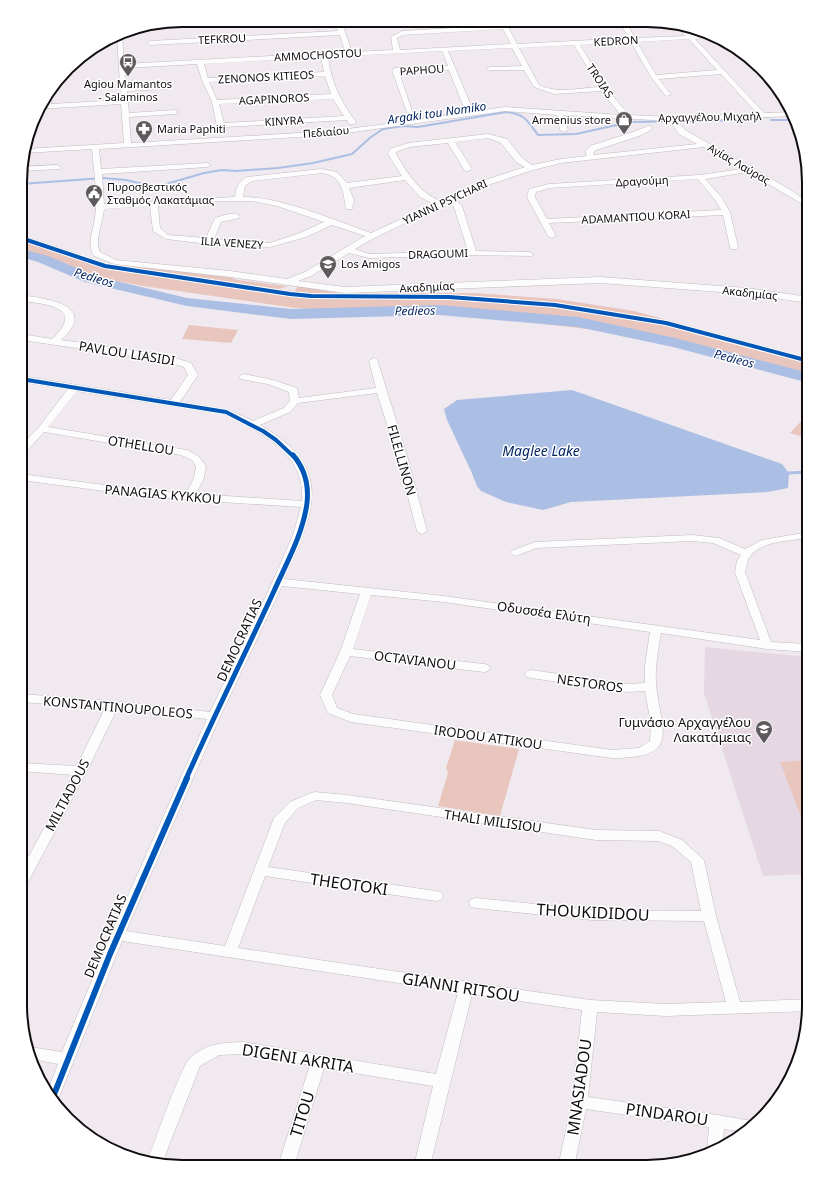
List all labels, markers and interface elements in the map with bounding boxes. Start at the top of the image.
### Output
street label: TEFKROU [197,30,246,47]
street label: KEDRON [593,32,639,49]
street label: AMMOCHOSTOU [274,45,362,64]
bus stop icon: Agiou Mamantos - Salaminos [118,52,138,77]
street label: PAPHOU [399,60,445,79]
street label: TROIAS [583,61,617,101]
street label: ZENONOS KITIEOS [217,66,314,87]
place label: Agiou Mamantos - Salaminos [84,76,172,104]
street label: AGAPINOROS [238,89,310,108]
water label: Argaki tou Nomiko [386,97,488,128]
street label: Αρχαγγέλου Μιχαήλ [658,108,762,125]
shop icon: Armenius store [614,110,634,135]
street label: KINYRA [264,112,305,129]
place label: Armenius store [532,112,611,127]
pharmacy icon: Maria Paphiti [134,119,154,144]
place label: Maria Paphiti [157,121,226,136]
street label: Πεδιαίου [302,122,350,141]
street label: Αγίας Λαύρας [705,140,773,188]
street label: Δραγούμη [615,172,669,189]
street label: YIANNI PSYCHARI [400,175,490,228]
place label: Πυροσβεστικός Σταθμός Λακατάμιας [107,179,214,207]
public building icon: Πυροσβεστικός Σταθμός Λακατάμιας [84,183,104,208]
street label: ADAMANTIOU KORAI [581,206,691,227]
street label: ILIA VENEZY [200,233,265,252]
street label: DRAGOUMI [408,245,469,262]
school or university icon: Los Amigos [318,254,338,279]
place label: Los Amigos [341,256,400,271]
water label: Pedieos [72,263,116,292]
street label: Ακαδημίας [399,278,455,295]
street label: Ακαδημίας [722,282,778,303]
water label: Pedieos [394,302,436,319]
street label: PAVLOU LIASIDI [78,336,176,370]
water label: Pedieos [712,345,756,372]
street label: FILELLINON [383,422,421,498]
street label: OTHELLOU [107,431,175,459]
water label: Maglee Lake [502,441,580,460]
street label: PANAGIAS KYKKOU [104,480,222,508]
street label: DEMOCRATIAS [212,596,266,684]
street label: Οδυσσέα Ελύτη [496,597,592,627]
street label: OCTAVIANOU [373,646,457,674]
street label: NESTOROS [556,669,624,697]
street label: KONSTANTINOUPOLEOS [43,691,193,723]
place label: Γυμνάσιο Αρχαγγέλου Λακατάμειας [618,713,751,746]
school or university icon: Γυμνάσιο Αρχαγγέλου Λακατάμειας [754,719,774,744]
street label: IRODOU ATTIKOU [433,720,543,754]
street label: MILTIADOUS [41,756,93,834]
street label: THALI MILISIOU [443,805,543,837]
street label: THEOTOKI [309,868,389,900]
street label: DEMOCRATIAS [79,891,131,981]
street label: THOUKIDIDOU [536,898,650,926]
street label: GIANNI RITSOU [401,967,521,1007]
street label: MNASIADOU [561,1037,597,1137]
street label: DIGENI AKRITA [241,1038,356,1078]
street label: TITOU [285,1088,319,1140]
street label: PINDAROU [624,1097,710,1131]

